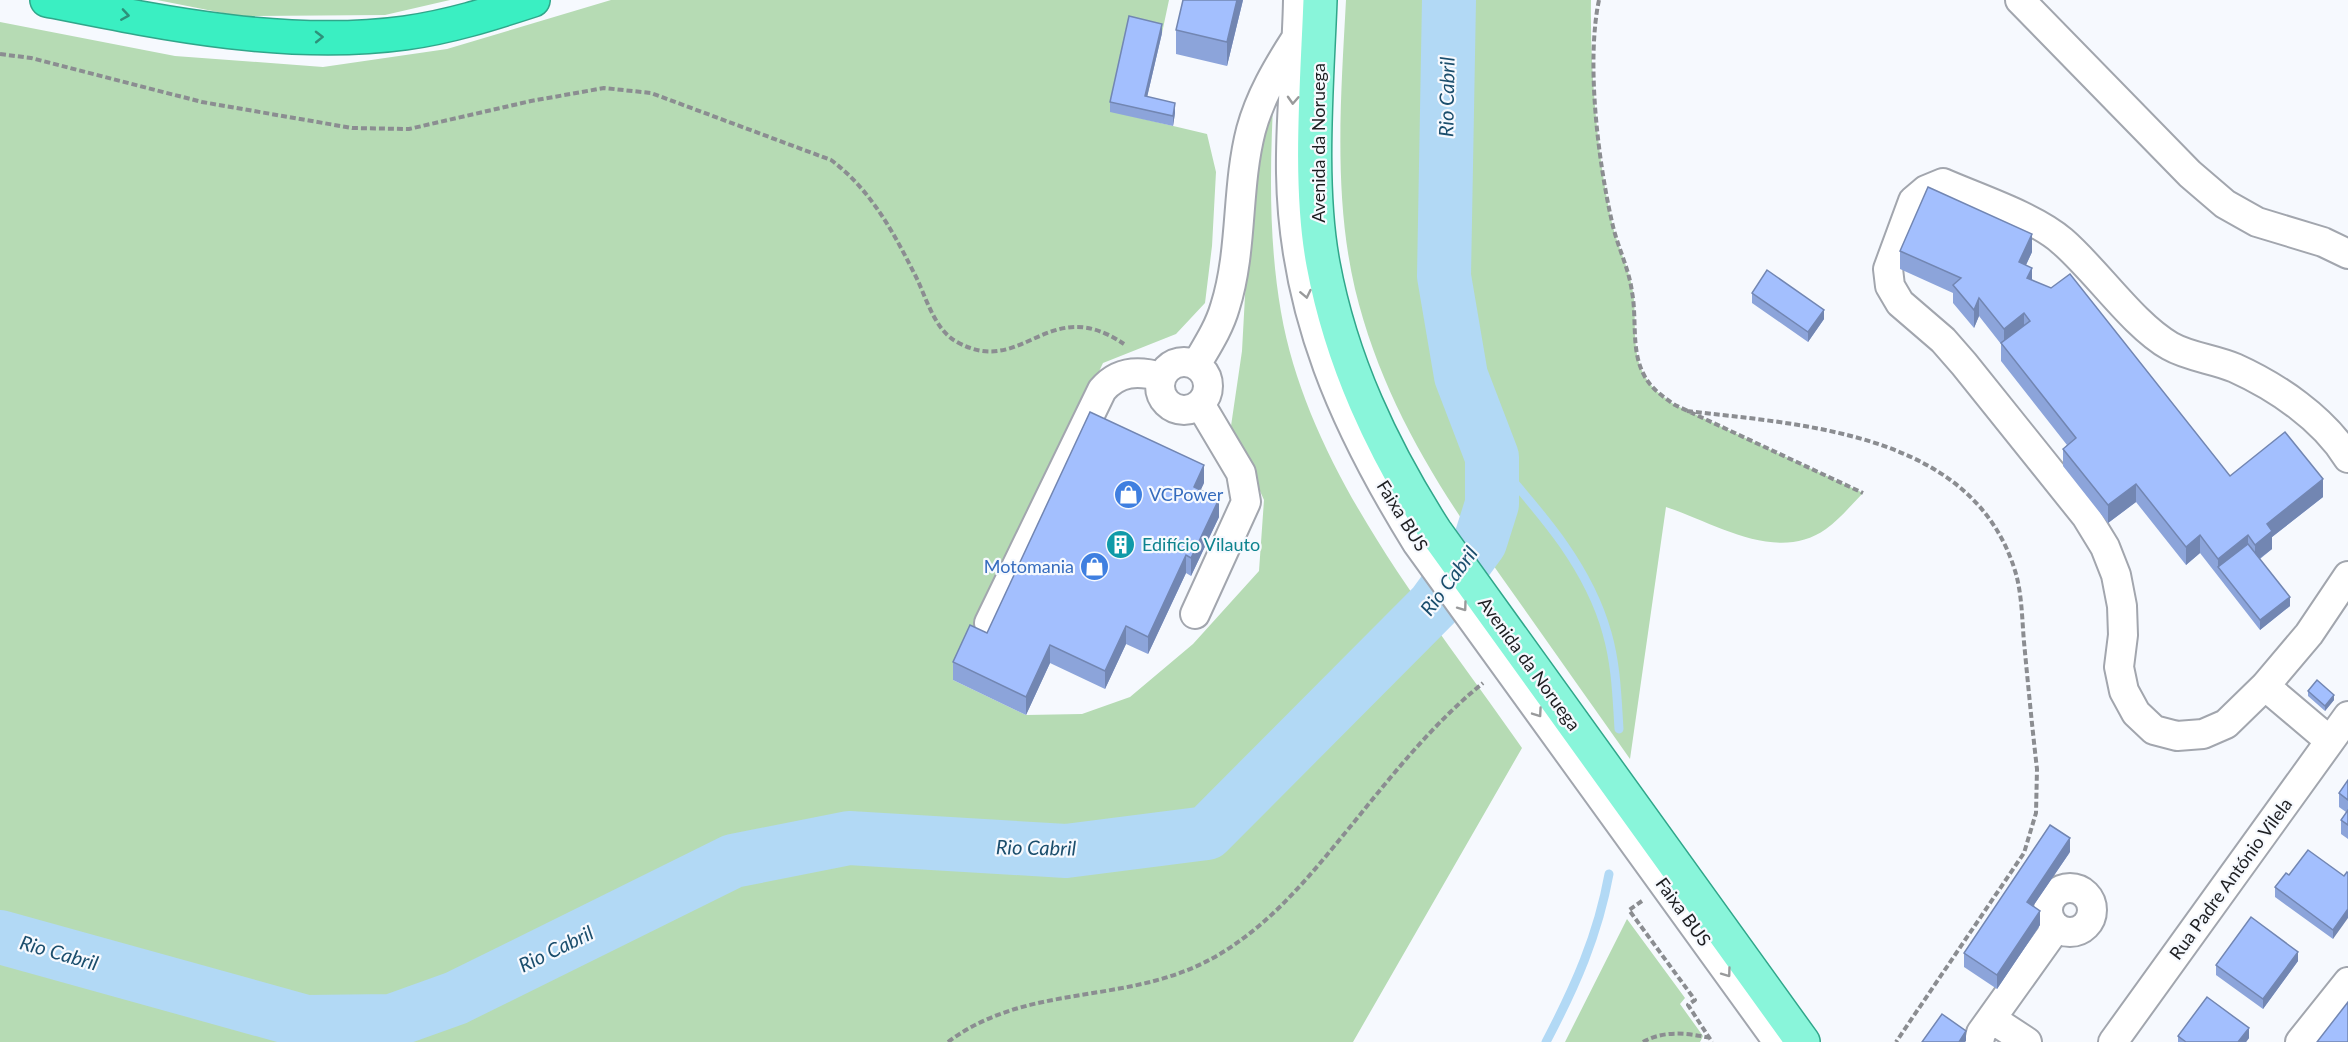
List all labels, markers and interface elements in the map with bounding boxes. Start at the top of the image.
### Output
one-way arrow [121,8,130,20]
one-way arrow [314,30,323,43]
water label: Rio Cabril [1433,56,1459,137]
street label: Avenida da Noruega [1307,63,1329,223]
one-way arrow [1287,96,1300,105]
one-way arrow [1298,289,1311,299]
street label: Faixa BUS [1373,476,1433,555]
shop icon: VCPower [1112,479,1144,511]
place label: VCPower [1149,483,1224,505]
building icon: Edifício Vilauto [1105,529,1137,561]
place label: Edifício Vilauto [1142,533,1260,555]
water label: Rio Cabril [1414,541,1482,620]
shop icon: Motomania [1079,551,1111,583]
place label: Motomania [984,555,1074,577]
street label: Avenida da Noruega [1474,592,1586,734]
one-way arrow [1456,601,1467,612]
one-way arrow [1531,707,1542,718]
street label: Rua Padre António Vilela [2164,793,2296,964]
water label: Rio Cabril [996,834,1077,860]
street label: Faixa BUS [1652,873,1716,950]
water label: Rio Cabril [514,920,597,976]
water label: Rio Cabril [17,929,102,975]
one-way arrow [1720,966,1731,977]

